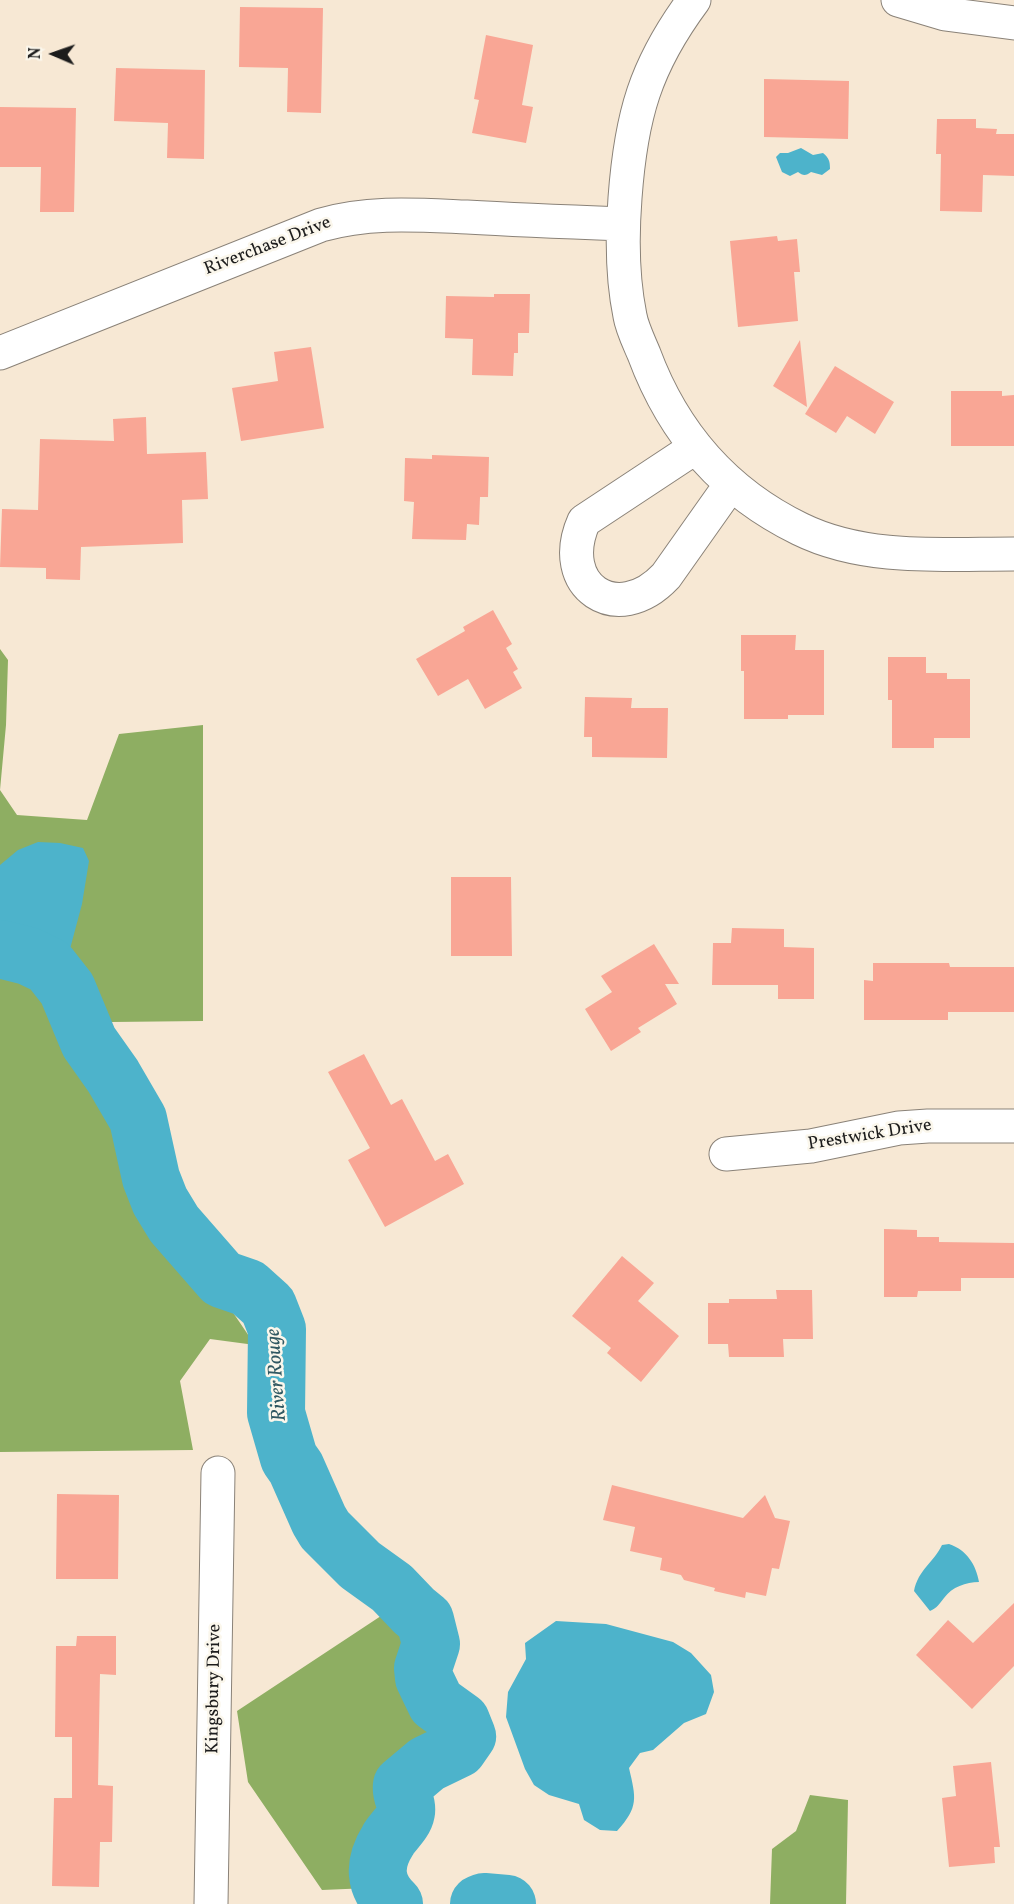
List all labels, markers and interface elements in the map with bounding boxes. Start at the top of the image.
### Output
north arrow [24,24,84,84]
text: N [25,47,47,60]
street label: Riverchase Drive [201,213,335,281]
street label: Prestwick Drive [807,1116,933,1156]
water label: River Rouge [263,1328,293,1422]
street label: Kingsbury Drive [203,1624,227,1754]

